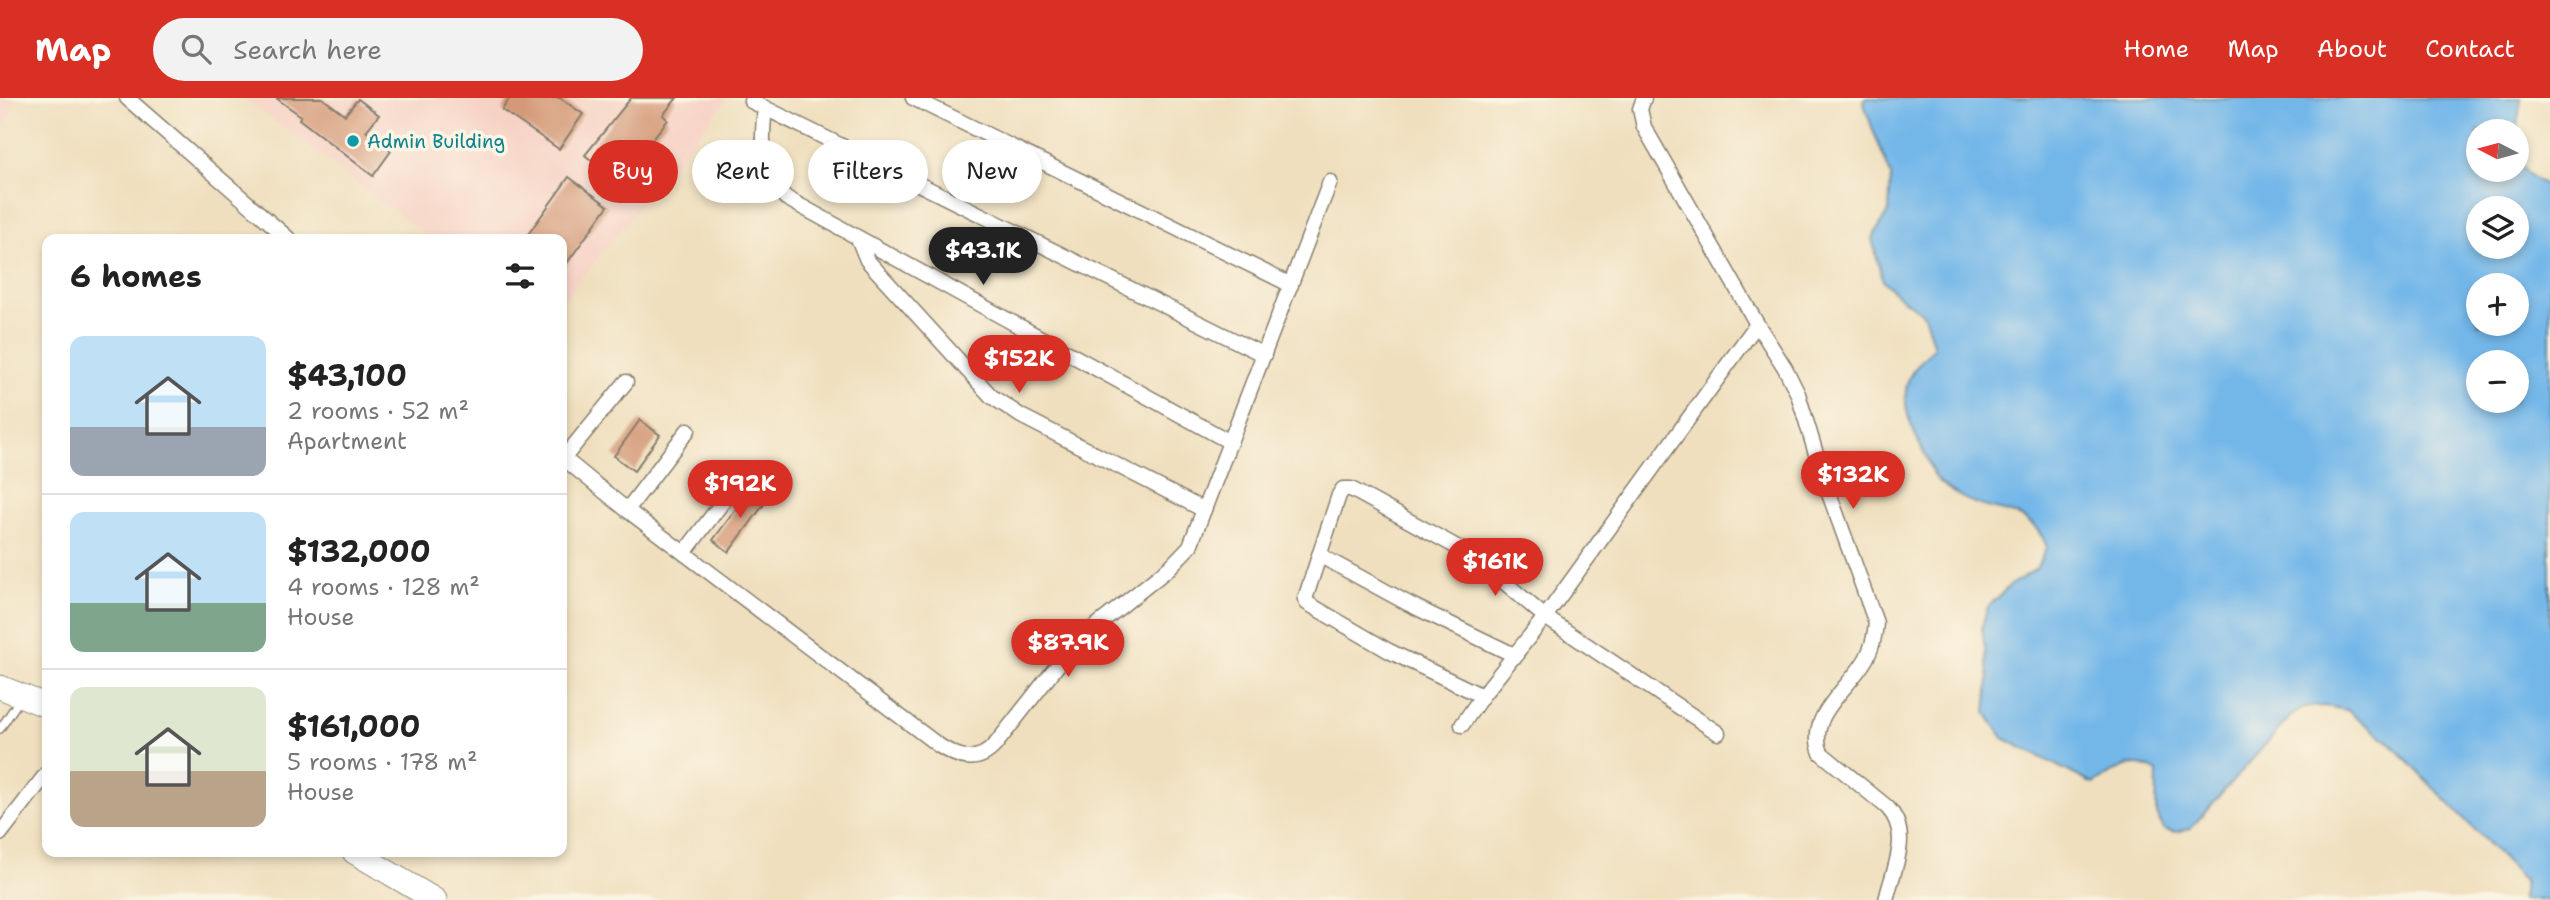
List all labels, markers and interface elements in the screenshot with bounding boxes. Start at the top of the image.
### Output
search box [153,18,643,81]
text: Map [35,27,111,72]
icon: search [177,30,215,68]
text: Search here [233,32,382,67]
text: Home [2123,33,2189,65]
text: Map [2227,33,2279,65]
text: About [2317,33,2387,65]
text: Contact [2425,33,2515,65]
north arrow [2466,119,2529,182]
map controls [2466,119,2529,413]
place label: Admin Building [367,129,505,154]
marker: Admin Building [345,133,361,149]
chip: Buy [588,140,678,203]
chip: Rent [692,140,794,203]
chip: Filters [808,140,928,203]
chip: New [942,140,1042,203]
button: layers [2466,196,2529,259]
pin: $43.1K [926,228,1040,287]
text: $43.1K [945,235,1021,265]
text: 6 homes [70,256,202,297]
icon: filters [501,257,539,295]
button: + [2466,273,2529,336]
pin: $152K [970,336,1068,395]
text: $152K [984,343,1054,373]
button: − [2466,350,2529,413]
text: $43,100 [287,355,407,396]
icon: home [126,364,210,448]
text: 2 rooms · 52 m² [287,396,469,426]
text: Apartment [287,426,407,456]
pin: $132K [1804,452,1902,511]
text: $132K [1817,459,1889,489]
pin: $192K [691,460,789,520]
text: $192K [704,468,776,498]
text: $132,000 [287,531,431,572]
pin: $161K [1446,538,1544,598]
icon: home [126,540,210,624]
text: $161K [1462,546,1528,576]
text: 4 rooms · 128 m² [287,572,480,602]
text: House [287,602,355,632]
pin: $87.9K [1011,620,1125,679]
text: $87.9K [1027,627,1109,657]
text: $161,000 [287,706,421,747]
icon: home [126,715,210,799]
text: 5 rooms · 178 m² [287,747,478,777]
text: House [287,777,355,807]

